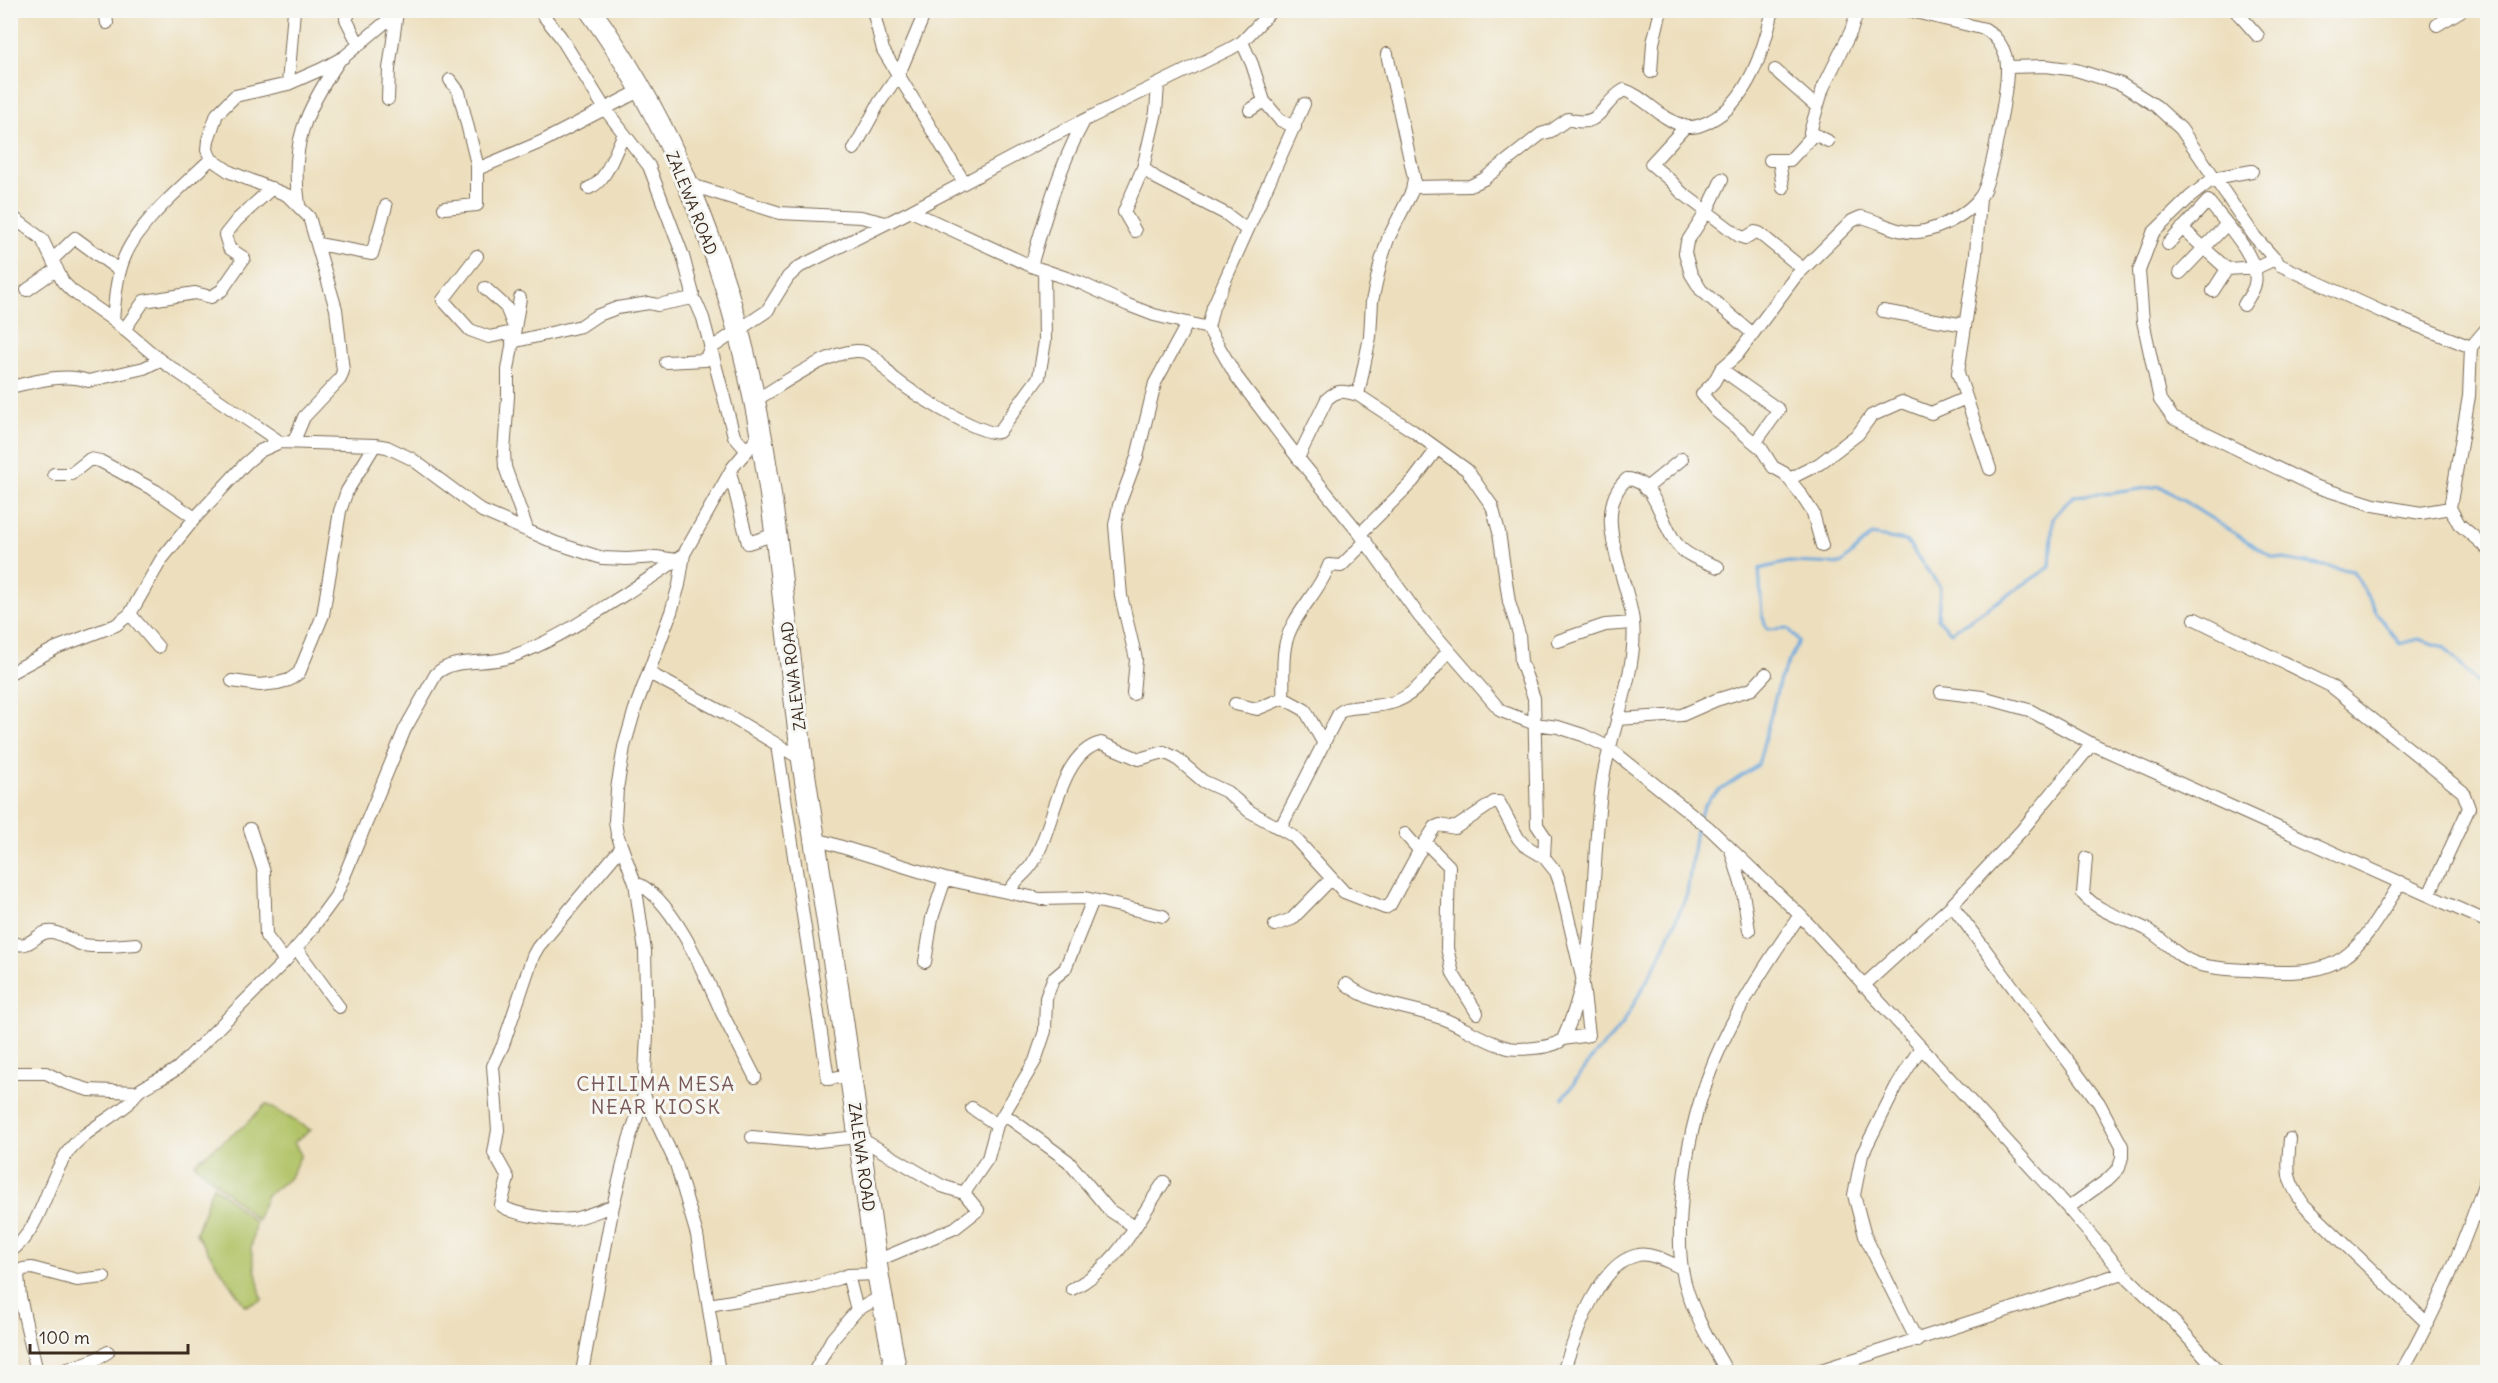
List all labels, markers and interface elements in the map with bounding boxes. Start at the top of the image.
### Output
street label: ZALEWA ROAD [662,148,722,258]
street label: ZALEWA ROAD [776,620,810,732]
district label: CHILIMA MESA NEAR KIOSK [576,1071,736,1119]
street label: ZALEWA ROAD [844,1101,880,1213]
scale bar [30,1317,188,1355]
text: 100 m [39,1326,90,1349]

